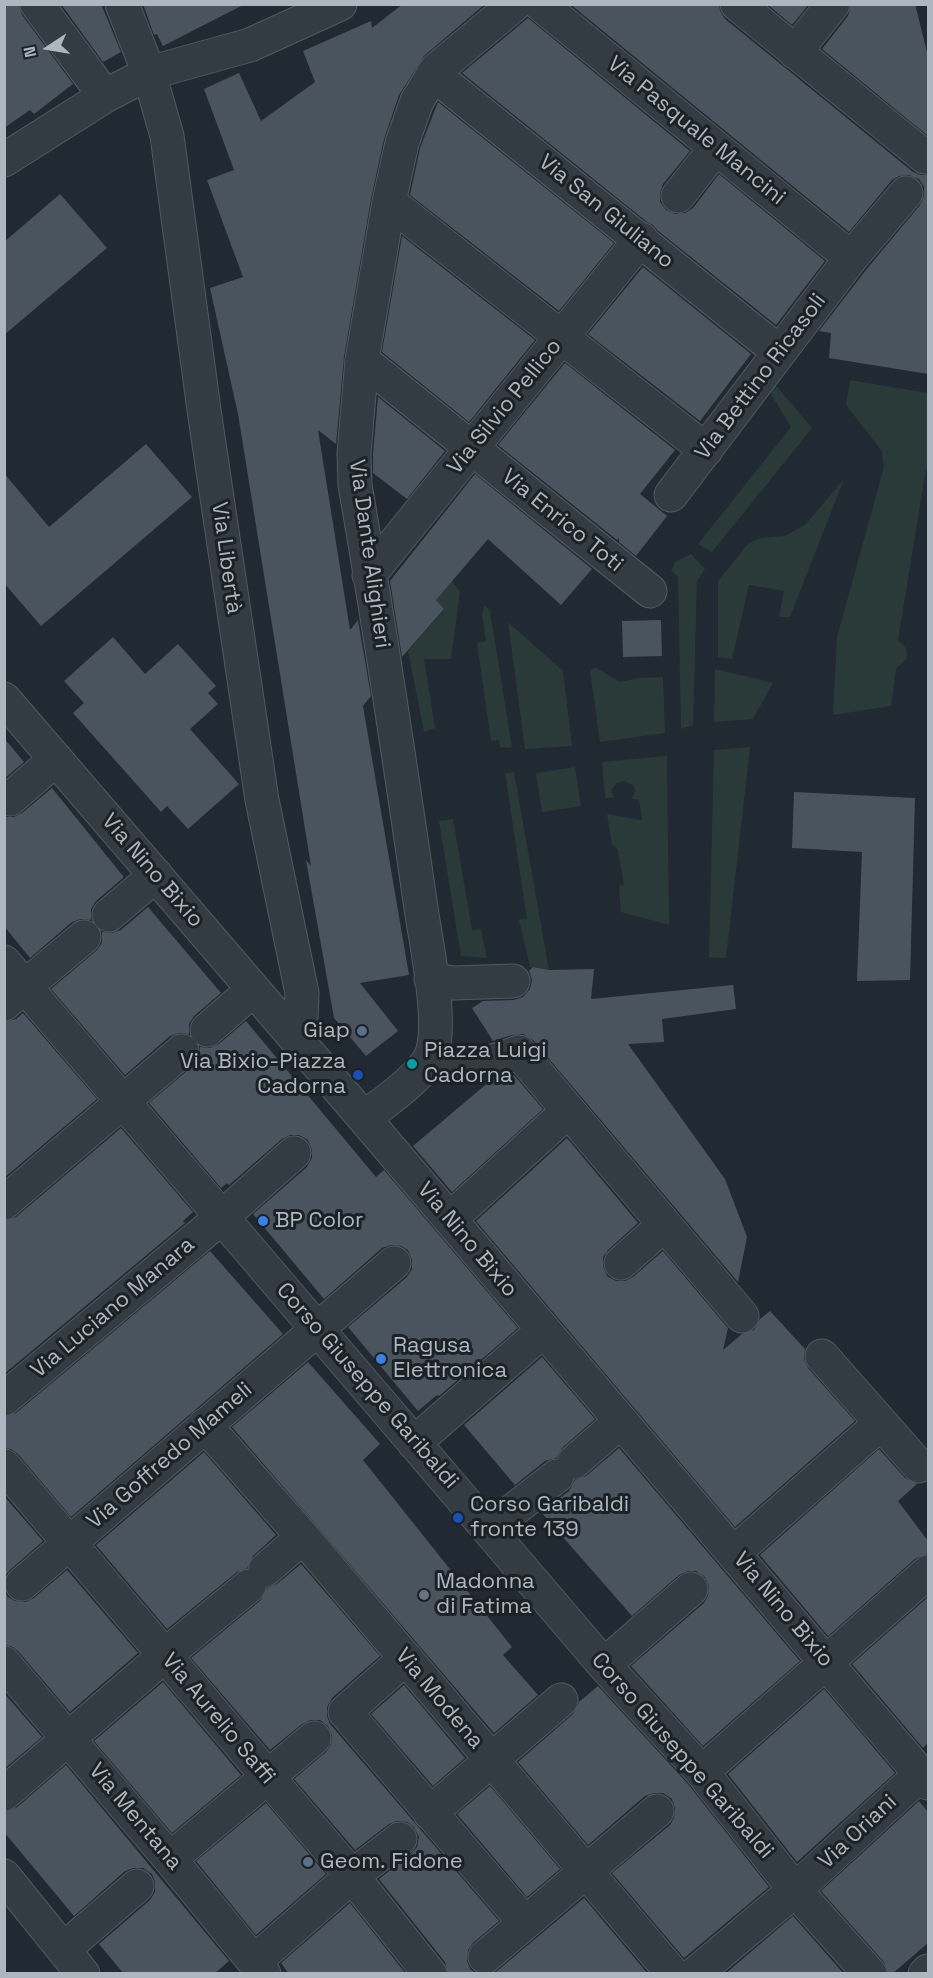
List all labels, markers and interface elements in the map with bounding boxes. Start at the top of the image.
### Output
north arrow [18,18,78,78]
text: N [19,44,41,59]
street label: Via Pasquale Mancini [602,51,790,211]
street label: Via San Giuliano [533,149,679,275]
street label: Via Bettino Ricasoli [690,289,832,465]
street label: Via Silvio Pellico [442,334,568,480]
street label: Via Dante Alighieri [343,458,395,650]
street label: Via Enrico Toti [496,464,628,578]
street label: Via Libertà [205,500,247,616]
street label: Via Nino Bixio [95,809,209,933]
place label: Giap [303,1018,350,1044]
marker: Giap [355,1024,369,1038]
place label: Piazza Luigi Cadorna [424,1038,547,1090]
place label: Via Bixio-Piazza Cadorna [180,1049,346,1100]
marker: Piazza Luigi Cadorna [405,1057,419,1071]
marker: Via Bixio-Piazza Cadorna [351,1068,365,1082]
street label: Via Nino Bixio [411,1177,523,1303]
place label: BP Color [275,1208,363,1234]
marker: BP Color [256,1214,270,1228]
street label: Via Luciano Manara [26,1232,200,1384]
street label: Corso Giuseppe Garibaldi [270,1278,464,1494]
place label: Ragusa Elettronica [393,1333,507,1384]
marker: Ragusa Elettronica [374,1352,388,1366]
street label: Via Goffredo Mameli [82,1377,258,1535]
place label: Corso Garibaldi fronte 139 [470,1492,629,1544]
marker: Corso Garibaldi fronte 139 [451,1511,465,1525]
street label: Via Nino Bixio [727,1547,839,1673]
place label: Madonna di Fatima [436,1569,535,1621]
marker: Madonna di Fatima [417,1588,431,1602]
street label: Via Modena [389,1643,489,1755]
street label: Via Aurelio Saffi [156,1648,280,1790]
street label: Corso Giuseppe Garibaldi [585,1648,779,1864]
street label: Via Mentana [83,1758,187,1876]
street label: Via Oriani [813,1789,903,1875]
place label: Geom. Fidone [320,1849,463,1875]
marker: Geom. Fidone [301,1855,315,1869]

